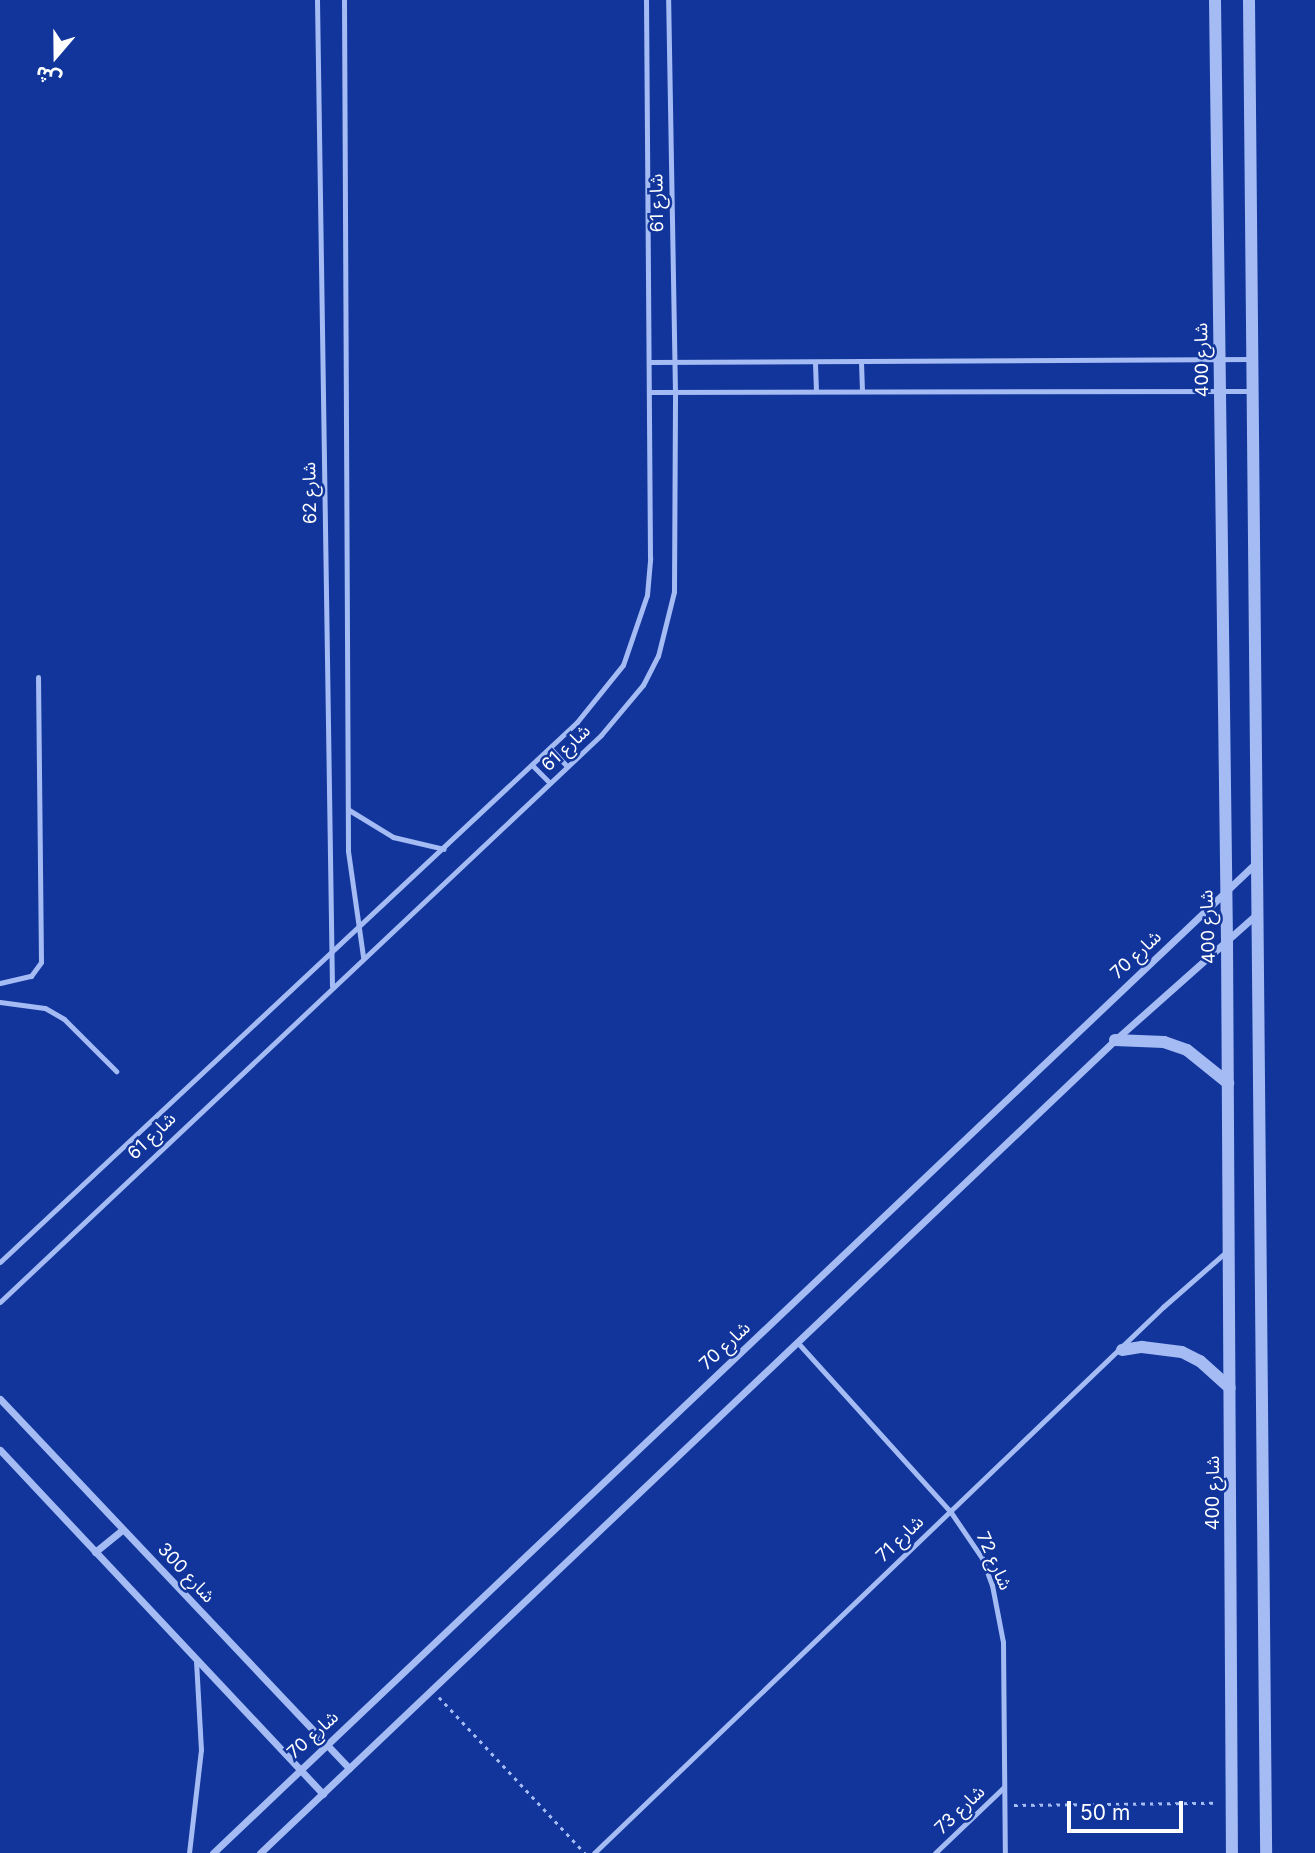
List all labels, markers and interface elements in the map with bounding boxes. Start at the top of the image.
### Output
north arrow [21,21,91,91]
text: ش [32,61,65,91]
street label: شارع 61 [646,174,668,232]
street label: شارع 400 [1191,323,1213,397]
street label: شارع 62 [299,462,321,524]
street label: شارع 61 [537,720,595,776]
street label: شارع 400 [1196,889,1220,965]
street label: شارع 70 [1106,926,1166,984]
street label: شارع 61 [123,1108,181,1164]
street label: شارع 70 [695,1317,755,1375]
street label: شارع 400 [1202,1456,1224,1530]
street label: شارع 71 [872,1511,928,1567]
street label: شارع 72 [972,1529,1016,1593]
street label: شارع 300 [153,1539,219,1607]
street label: شارع 70 [283,1706,343,1764]
street label: شارع 73 [931,1781,989,1839]
scale bar [1070,1786,1186,1830]
text: 50 m [1080,1800,1130,1825]

